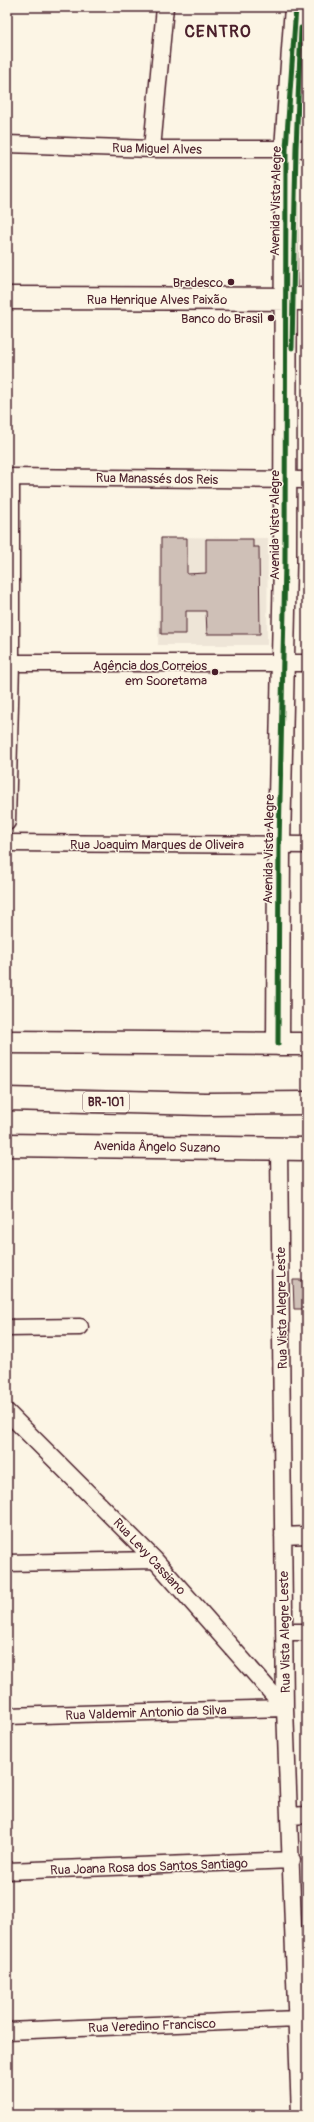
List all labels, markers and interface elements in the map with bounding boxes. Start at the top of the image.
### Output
district label: CENTRO [184,21,252,42]
street label: Rua Miguel Alves [112,140,202,158]
street label: Avenida Vista Alegre [267,145,285,256]
place label: Bradesco [173,275,223,291]
marker: Bradesco [226,277,236,287]
street label: Rua Henrique Alves Paixão [87,292,227,308]
place label: Banco do Brasil [181,311,263,327]
marker: Banco do Brasil [266,313,276,323]
street label: Avenida Vista Alegre [267,469,283,580]
street label: Rua Manassés dos Reis [96,470,218,488]
place label: Agência dos Correios em Sooretama [93,658,207,689]
marker: Agência dos Correios em Sooretama [210,667,220,677]
street label: Avenida Vista Alegre [260,793,278,904]
street label: Rua Joaquim Marques de Oliveira [70,837,244,853]
road number: BR-101 [83,1092,129,1112]
street label: Avenida Ângelo Suzano [93,1138,221,1156]
street label: Rua Vista Alegre Leste [273,1246,291,1369]
street label: Rua Levy Cassiano [110,1515,189,1598]
street label: Rua Vista Alegre Leste [276,1570,294,1693]
street label: Rua Valdemir Antonio da Silva [65,1702,227,1724]
street label: Rua Joana Rosa dos Santos Santiago [50,1856,248,1878]
street label: Rua Veredino Francisco [88,2016,216,2036]

